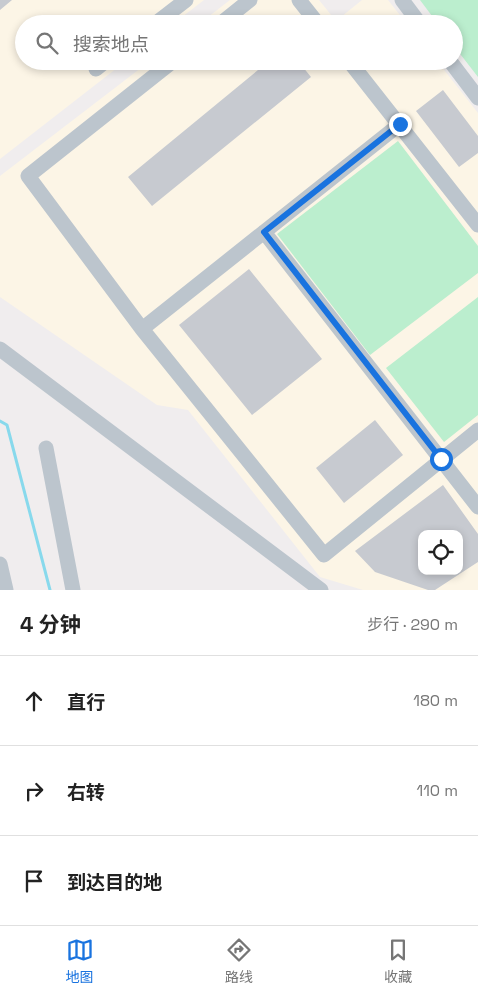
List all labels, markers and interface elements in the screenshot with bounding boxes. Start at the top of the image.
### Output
search box [15,15,463,70]
icon: search [33,29,61,57]
text: 搜索地点 [73,32,149,57]
route end [389,113,412,136]
route start [430,448,453,471]
map controls [418,530,463,575]
button: locate [418,530,463,575]
text: 4 分钟 [20,611,81,638]
text: 步行 · 290 m [367,614,458,635]
icon: ahead [20,687,48,715]
text: 直行 [67,690,105,715]
text: 180 m [413,690,458,711]
icon: right [20,777,48,805]
text: 右转 [67,780,105,805]
text: 110 m [416,780,458,801]
icon: arrive [20,867,48,895]
text: 到达目的地 [67,870,162,895]
tab: 地图 [66,936,94,986]
tab: 路线 [225,936,253,986]
tab: 收藏 [384,936,412,986]

